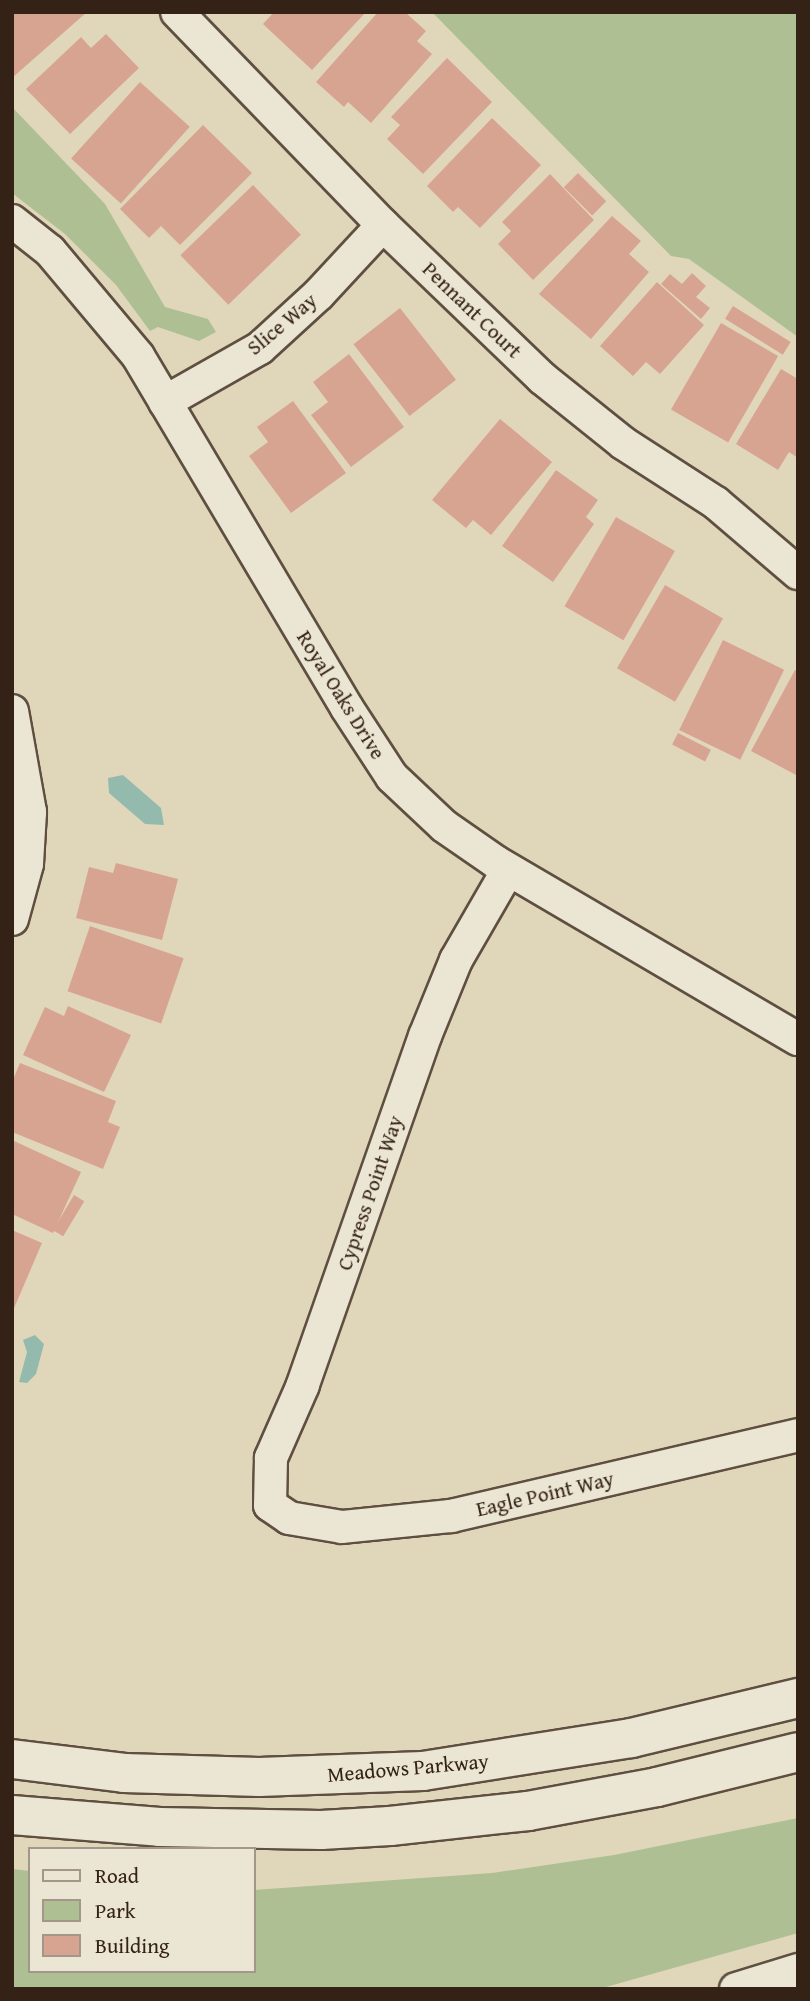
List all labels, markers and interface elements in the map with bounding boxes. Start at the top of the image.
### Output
street label: Pennant Court [417,256,527,364]
street label: Slice Way [242,288,322,360]
street label: Royal Oaks Drive [291,626,391,764]
street label: Cypress Point Way [332,1112,408,1274]
street label: Eagle Point Way [474,1466,616,1522]
street label: Meadows Parkway [326,1748,490,1788]
legend [28,1847,256,1973]
text: Road [95,1860,139,1891]
text: Park [95,1895,136,1926]
text: Building [95,1930,169,1961]

